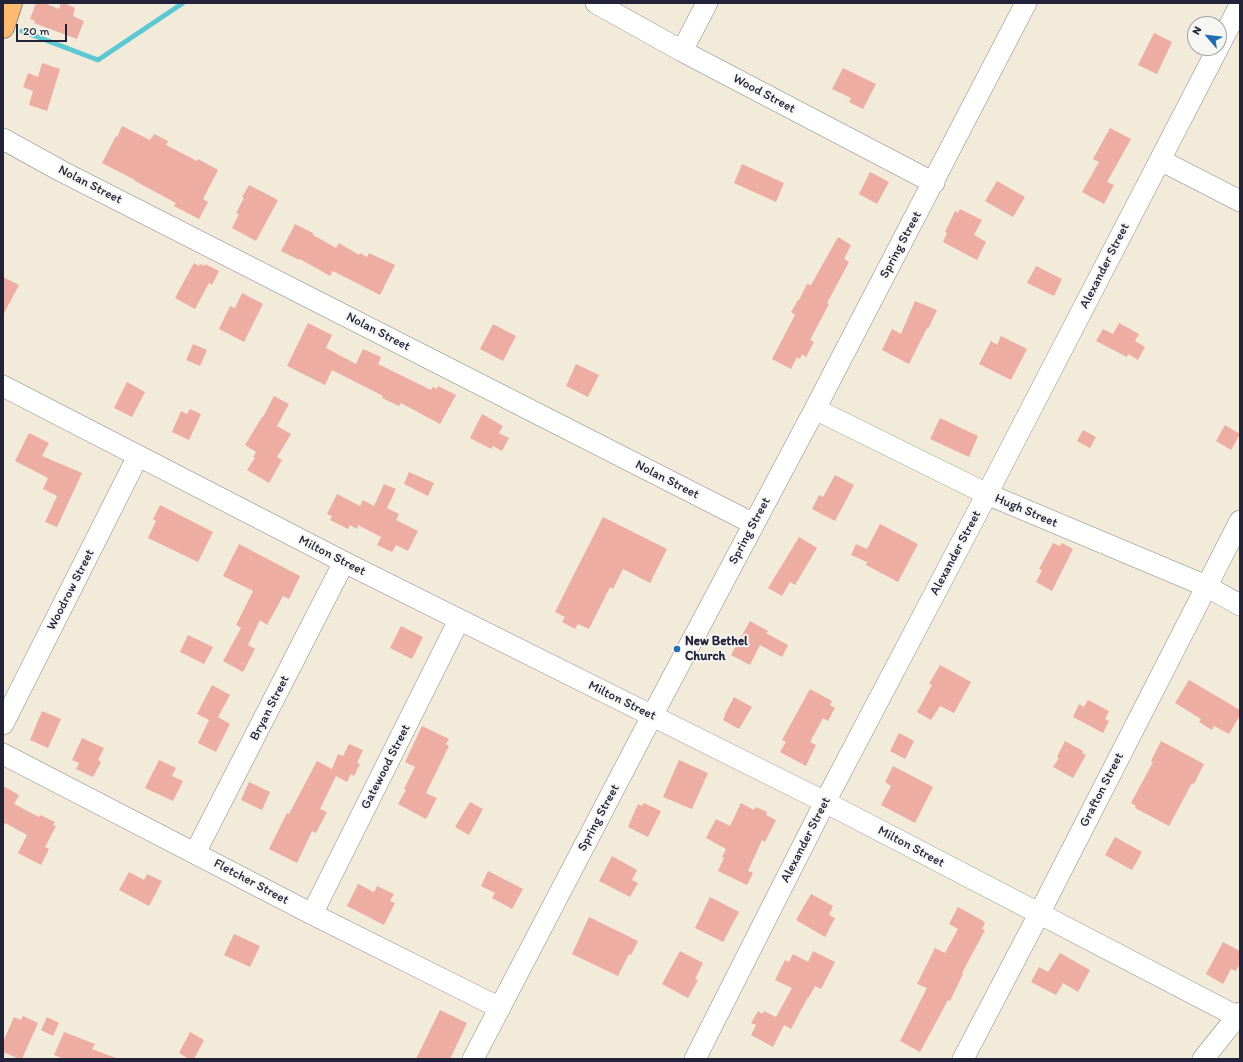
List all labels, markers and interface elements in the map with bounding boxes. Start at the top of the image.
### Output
scale bar [18,16,69,42]
north arrow [1187,16,1227,56]
text: 20 m [23,24,50,38]
text: N [1189,24,1204,37]
street label: Wood Street [730,71,798,117]
street label: Nolan Street [55,162,125,208]
street label: Spring Street [877,209,925,281]
street label: Alexander Street [1077,221,1133,311]
street label: Nolan Street [343,309,413,355]
street label: Nolan Street [632,457,702,503]
street label: Hugh Street [992,491,1060,531]
street label: Spring Street [726,495,774,567]
street label: Alexander Street [927,508,985,598]
street label: Milton Street [296,532,368,580]
street label: Woodrow Street [44,547,98,633]
place label: New Bethel Church [685,634,748,665]
marker: New Bethel Church [672,644,682,654]
street label: Bryan Street [247,673,293,743]
street label: Milton Street [586,678,658,724]
street label: Gatewood Street [358,722,414,812]
street label: Grafton Street [1077,750,1127,830]
street label: Spring Street [575,782,623,854]
street label: Alexander Street [778,795,834,885]
street label: Milton Street [875,823,947,871]
street label: Fletcher Street [211,856,291,908]

